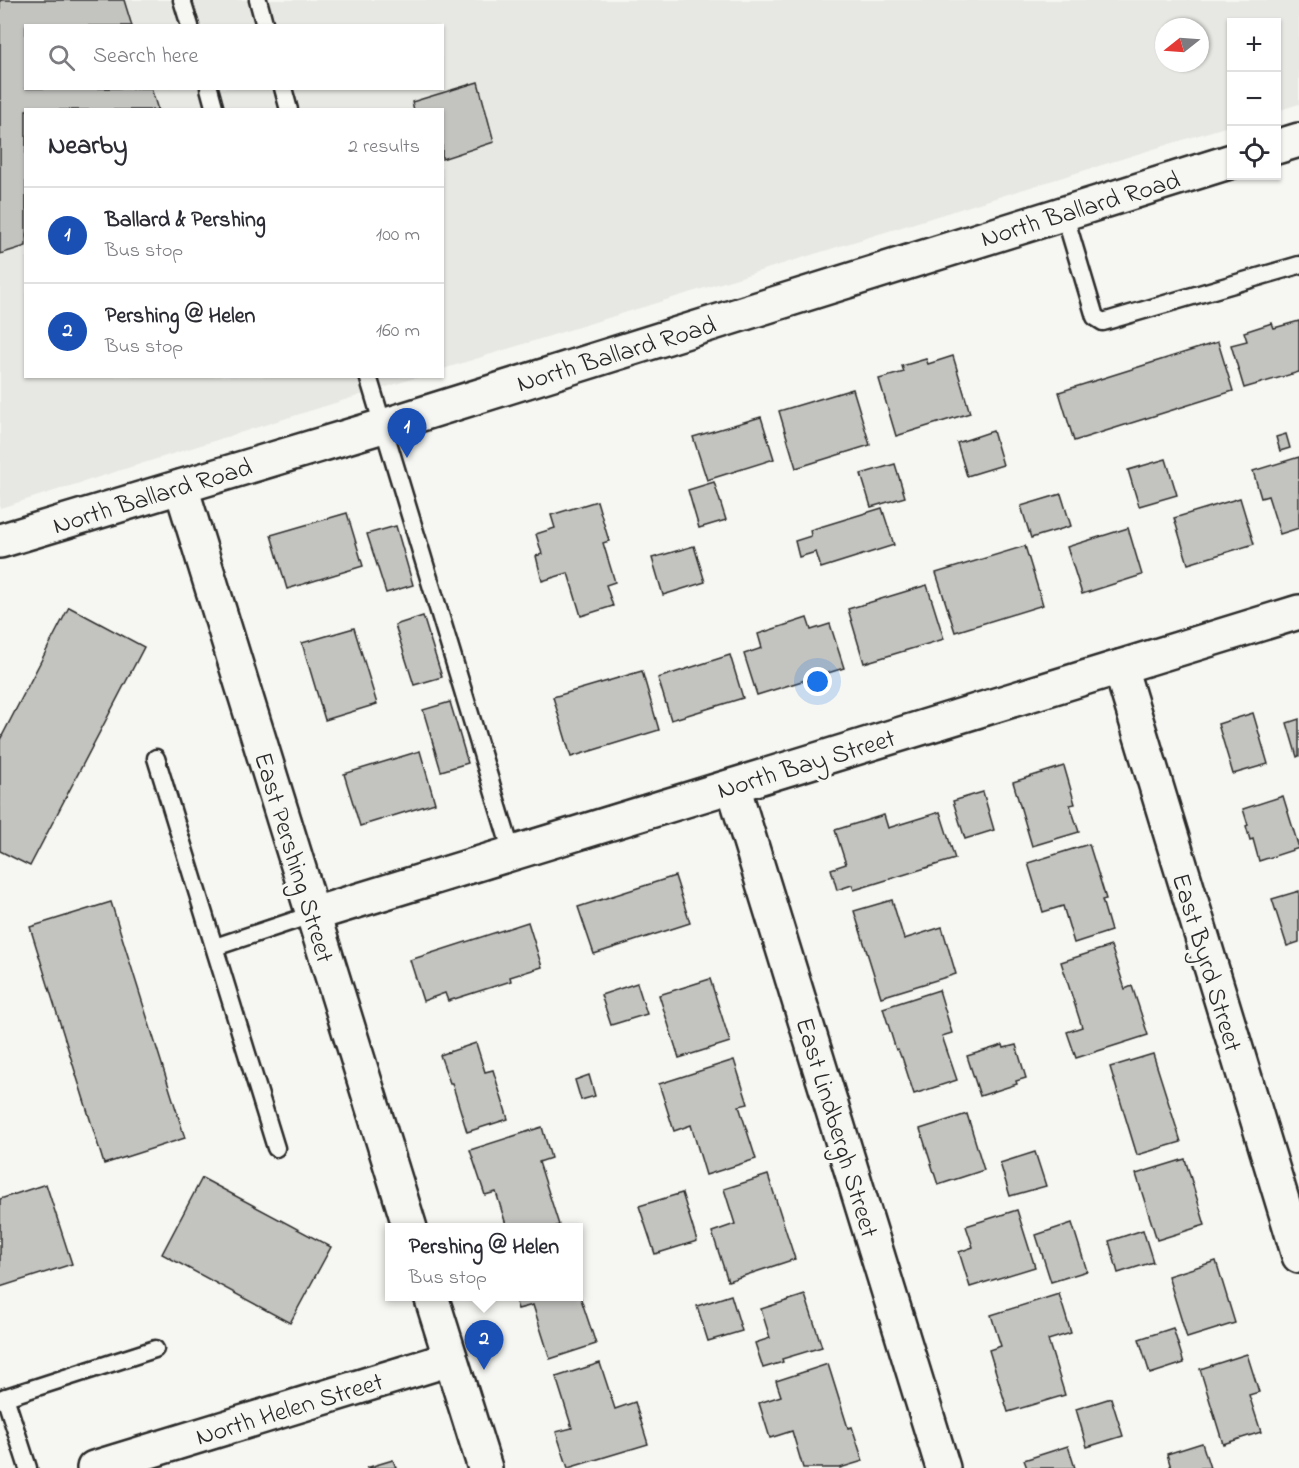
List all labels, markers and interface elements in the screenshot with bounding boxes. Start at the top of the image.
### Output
north arrow [1155,18,1209,72]
map controls [1227,18,1281,180]
button: + [1227,18,1281,72]
search box [24,24,444,90]
icon: search [45,41,78,74]
text: Search here [93,41,198,73]
button: − [1227,72,1281,126]
button: locate [1227,126,1281,180]
text: Nearby [48,128,127,166]
text: 2 results [348,133,420,162]
street label: North Ballard Road [976,162,1186,259]
text: Ballard & Pershing [105,205,266,237]
text: 1 [64,221,71,250]
text: 100 m [376,221,420,250]
text: Bus stop [105,237,183,266]
text: Pershing @ Helen [105,301,255,333]
street label: North Ballard Road [512,307,722,404]
text: 2 [63,317,72,346]
text: 160 m [376,317,420,346]
text: Bus stop [105,333,183,362]
pin: 1 [388,408,426,458]
street label: North Ballard Road [48,449,258,546]
your location [803,667,832,696]
street label: North Bay Street [713,721,901,811]
street label: East Pershing Street [242,748,342,968]
street label: East Byrd Street [1160,869,1250,1057]
street label: East Lindbergh Street [784,1013,887,1243]
popup [385,1223,583,1301]
text: Pershing @ Helen [409,1232,559,1264]
text: Bus stop [409,1264,487,1293]
pin: 2 [464,1320,504,1370]
street label: North Helen Street [191,1364,389,1457]

